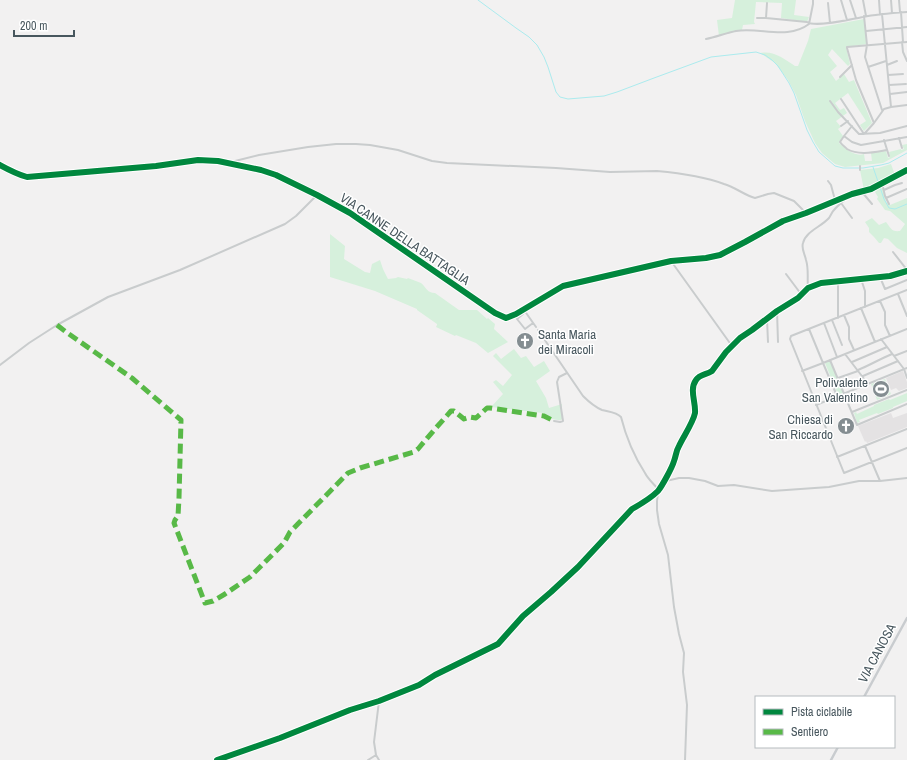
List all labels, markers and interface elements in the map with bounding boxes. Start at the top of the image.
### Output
scale bar [14,12,74,38]
text: 200 m [20,18,47,34]
street label: VIA CANNE DELLA BATTAGLIA [337,189,474,289]
place label: Santa Maria dei Miracoli [538,326,596,358]
church icon: Santa Maria dei Miracoli [515,331,535,351]
place label: Polivalente San Valentino [802,374,868,406]
sports icon: Polivalente San Valentino [871,379,891,399]
place label: Chiesa di San Riccardo [768,411,833,443]
church icon: Chiesa di San Riccardo [836,416,856,436]
street label: VIA CANOSA [854,620,900,686]
legend [755,696,895,748]
text: Pista ciclabile [791,704,852,720]
text: Sentiero [791,724,828,740]

